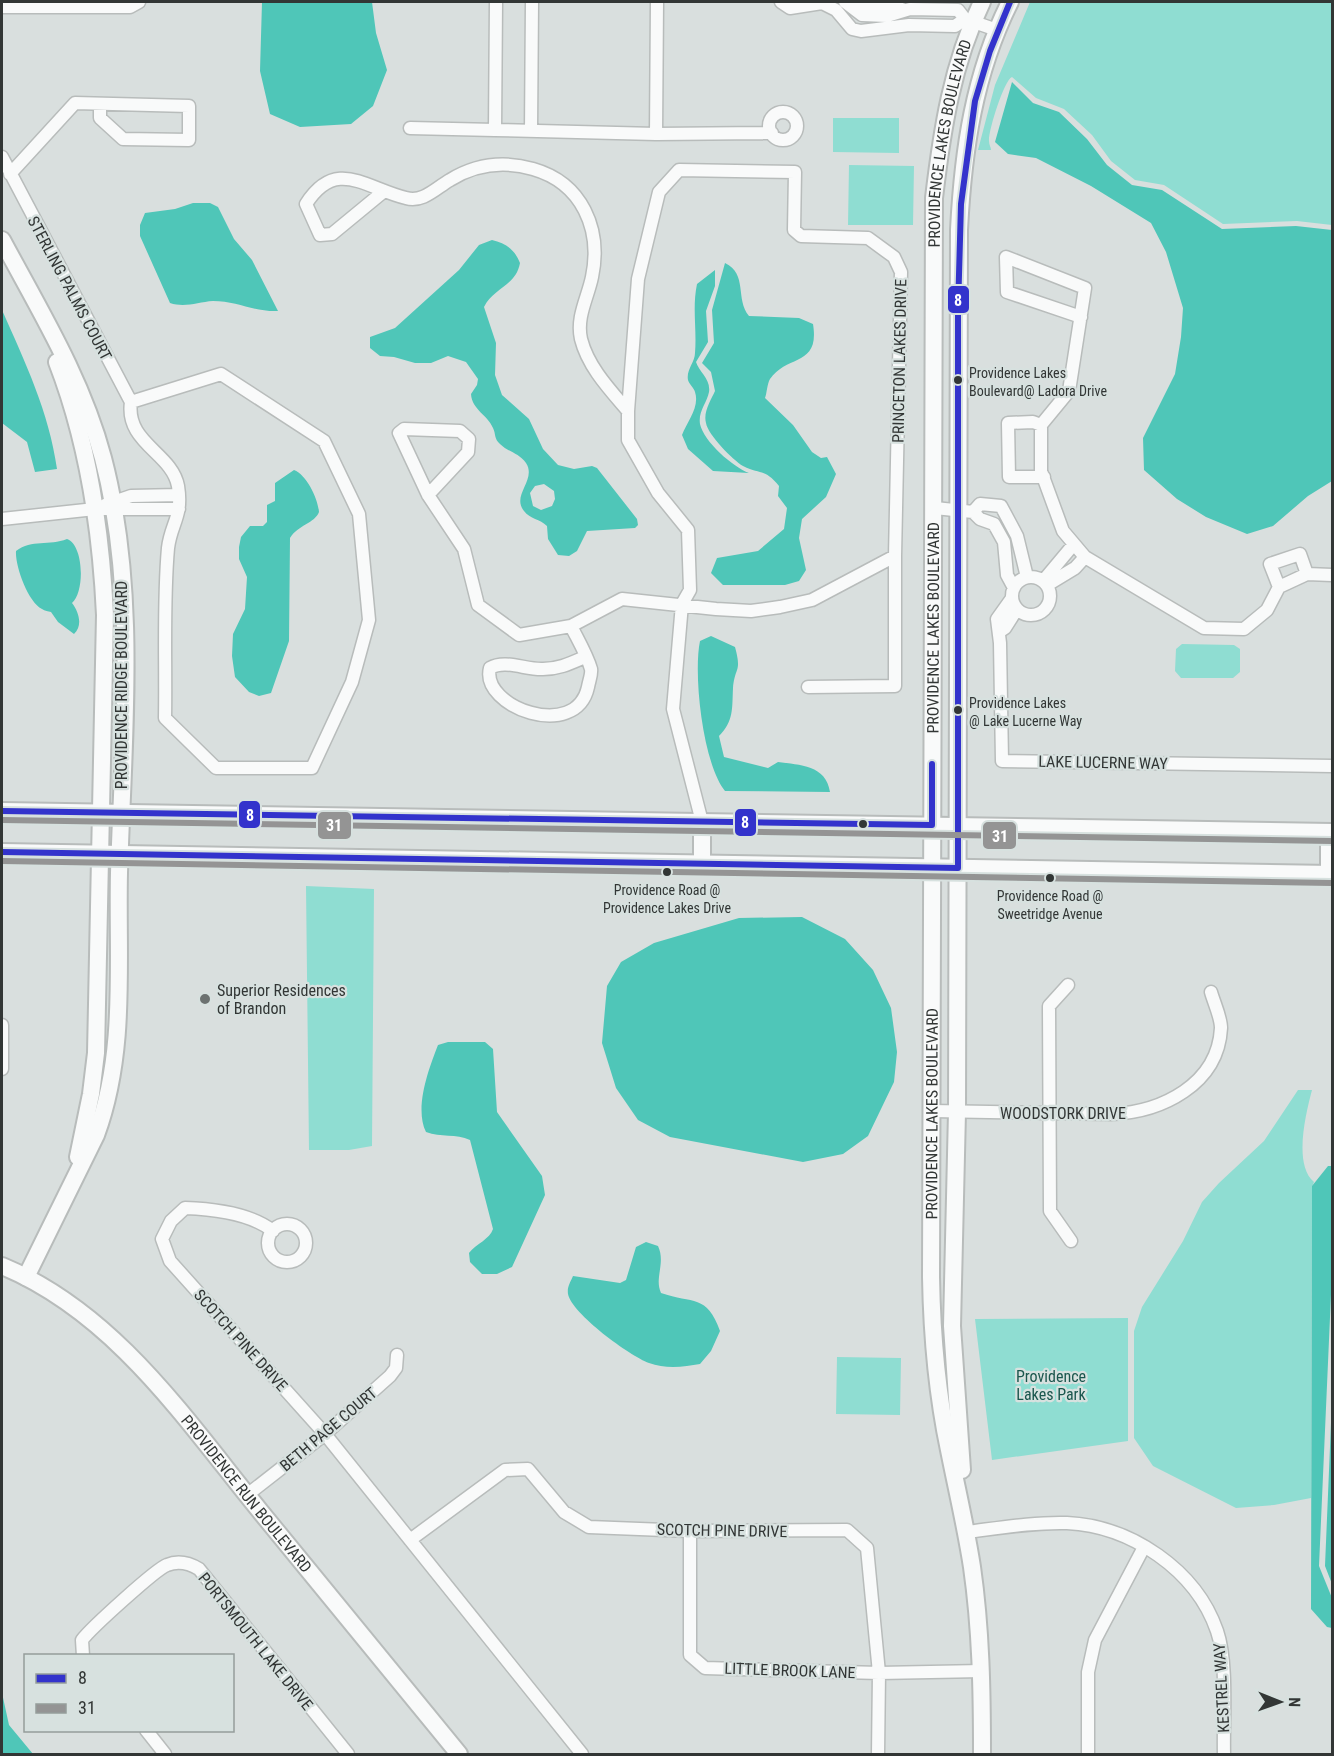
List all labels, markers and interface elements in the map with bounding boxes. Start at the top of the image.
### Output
street label: PROVIDENCE LAKES BOULEVARD [925,37,976,248]
street label: STERLING PALMS COURT [24,213,116,363]
street label: PRINCETON LAKES DRIVE [889,279,910,443]
line badge: 8 [947,285,970,314]
text: 8 [954,291,962,310]
place label: Providence Lakes Boulevard@ Ladora Drive [969,365,1107,399]
marker: Providence Lakes Boulevard@ Ladora Drive [952,374,964,386]
street label: PROVIDENCE LAKES BOULEVARD [924,522,943,734]
street label: PROVIDENCE RIDGE BOULEVARD [112,581,131,789]
place label: Providence Lakes @ Lake Lucerne Way [969,695,1082,729]
marker: Providence Lakes @ Lake Lucerne Way [952,704,964,716]
street label: LAKE LUCERNE WAY [1038,752,1168,773]
line badge: 8 [238,800,261,829]
text: 8 [246,806,254,825]
line badge: 8 [734,808,757,837]
line badge: 31 [317,811,352,840]
text: 8 [741,813,749,832]
text: 31 [326,816,342,835]
unlabelled marker [857,818,869,830]
line badge: 31 [982,821,1017,850]
text: 31 [992,827,1008,846]
marker: Providence Road @ Providence Lakes Drive [661,866,673,878]
marker: Providence Road @ Sweetridge Avenue [1044,872,1056,884]
place label: Providence Road @ Providence Lakes Drive [603,882,732,916]
place label: Providence Road @ Sweetridge Avenue [997,888,1104,922]
place label: Superior Residences of Brandon [217,981,346,1018]
marker: Superior Residences of Brandon [198,992,212,1006]
street label: PROVIDENCE LAKES BOULEVARD [922,1008,942,1220]
street label: WOODSTORK DRIVE [1000,1104,1126,1123]
street label: SCOTCH PINE DRIVE [190,1285,291,1395]
park label: Providence Lakes Park [1016,1367,1086,1404]
street label: BETH PAGE COURT [276,1383,381,1475]
street label: PROVIDENCE RUN BOULEVARD [177,1411,316,1576]
street label: SCOTCH PINE DRIVE [657,1520,787,1541]
street label: PORTSMOUTH LAKE DRIVE [194,1569,317,1714]
street label: KESTREL WAY [1210,1642,1233,1733]
legend [24,1654,234,1732]
street label: LITTLE BROOK LANE [724,1659,856,1682]
text: 8 [78,1667,87,1688]
north arrow [1250,1672,1310,1732]
text: 31 [78,1697,96,1718]
text: N [1285,1697,1304,1707]

